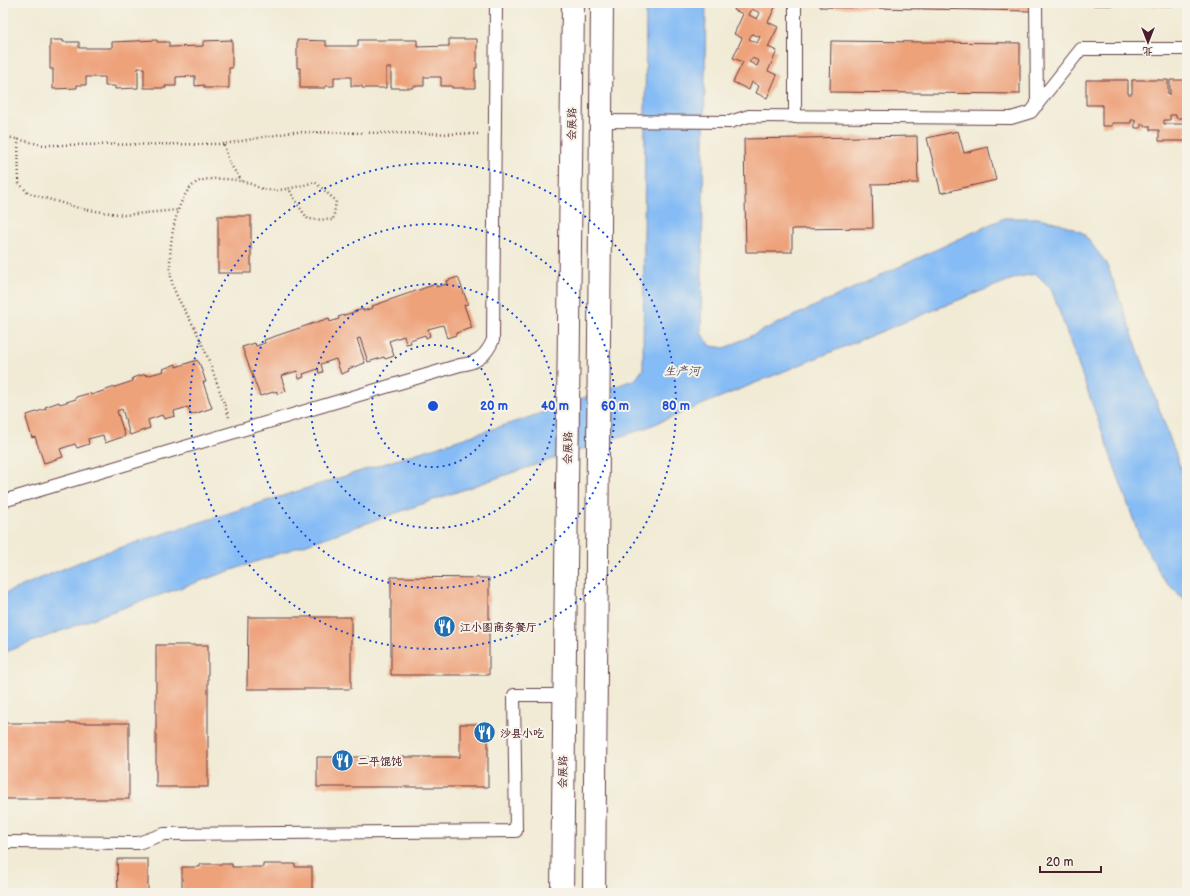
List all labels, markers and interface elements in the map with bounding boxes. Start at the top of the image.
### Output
north arrow [1128,22,1168,62]
text: 北 [1143,45,1154,58]
street label: 会展路 [565,107,579,141]
water label: 生产河 [664,364,702,379]
centre of rings [426,399,440,413]
text: 20 m [480,399,508,414]
text: 40 m [541,399,569,414]
text: 60 m [601,399,629,414]
text: 80 m [662,399,690,414]
street label: 会展路 [561,431,575,465]
restaurant icon: 江小图商务餐厅 [432,614,458,640]
place label: 江小图商务餐厅 [460,621,537,634]
restaurant icon: 沙县小吃 [471,720,497,746]
place label: 沙县小吃 [500,727,544,740]
restaurant icon: 二平馄饨 [329,748,355,774]
place label: 二平馄饨 [358,755,402,768]
street label: 会展路 [556,755,570,789]
scale bar [1040,848,1101,874]
text: 20 m [1046,855,1073,870]

